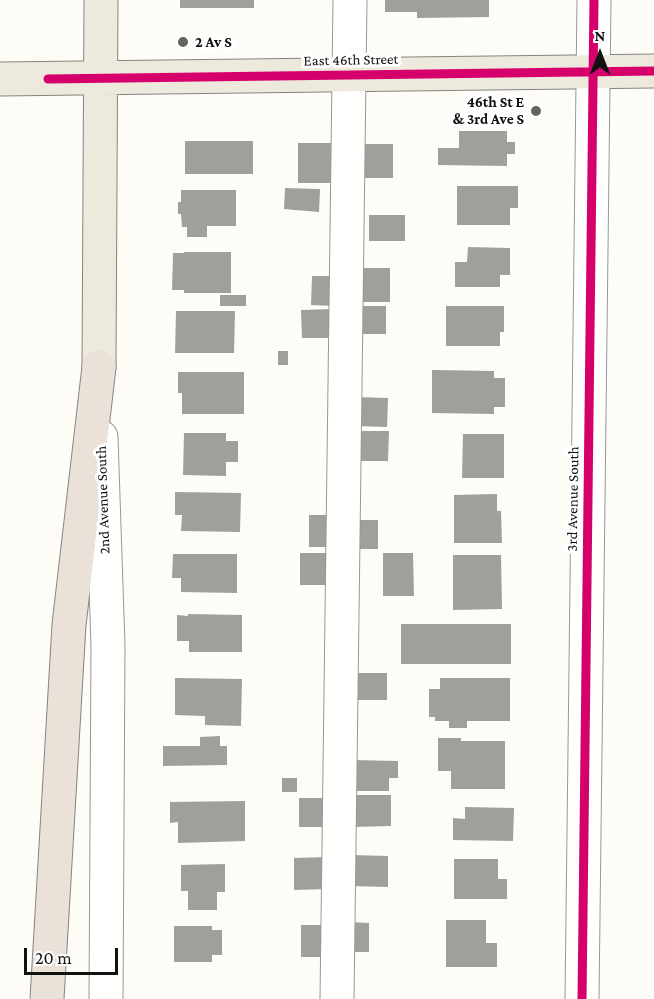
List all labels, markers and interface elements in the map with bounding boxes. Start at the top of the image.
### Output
north arrow [570,24,630,84]
text: N [595,27,605,44]
place label: 2 Av S [195,33,232,51]
marker: 2 Av S [176,35,190,49]
street label: East 46th Street [303,50,399,70]
place label: 46th St E & 3rd Ave S [453,93,524,128]
marker: 46th St E & 3rd Ave S [529,104,543,118]
street label: 2nd Avenue South [92,446,114,554]
street label: 3rd Avenue South [563,446,583,552]
scale bar [27,936,122,974]
text: 20 m [35,948,72,968]

